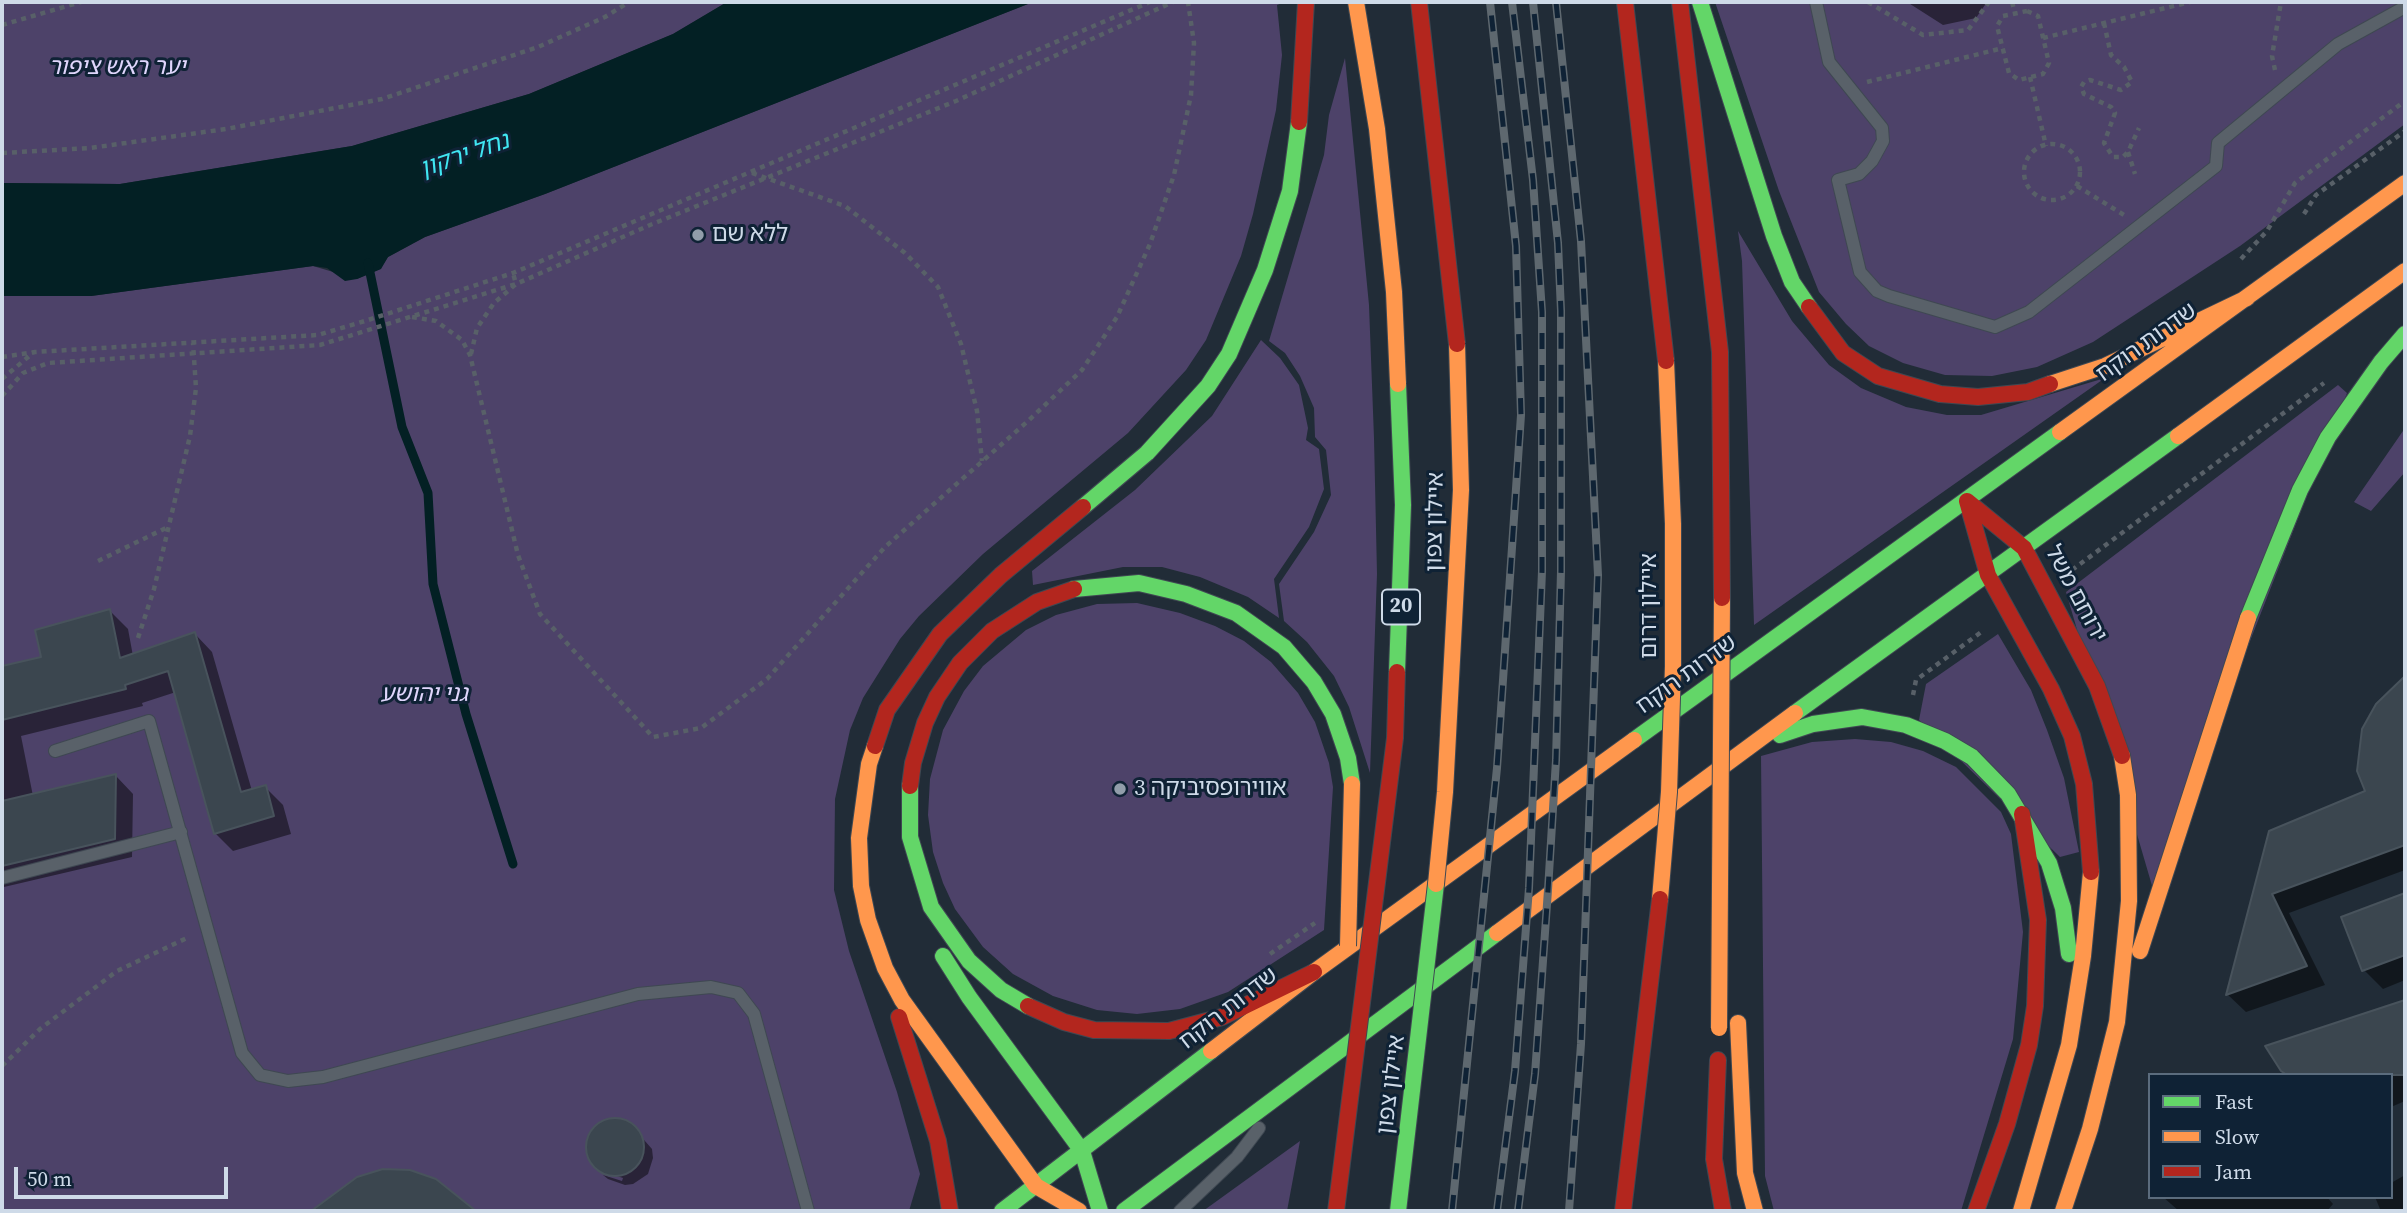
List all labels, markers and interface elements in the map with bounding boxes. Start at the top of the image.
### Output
park label: יער ראש ציפור [48,54,186,82]
water label: נחל ירקון [417,127,513,185]
place label: ללא שם [712,221,788,249]
marker: ללא שם [690,227,706,243]
street label: שדרות רוקח [2092,297,2202,389]
street label: איילון צפון [1421,472,1451,572]
street label: ירוחם משל [2038,541,2112,647]
street label: איילון דרום [1636,553,1664,659]
road number: 20 [1382,590,1420,624]
street label: שדרות רוקח [1632,629,1742,721]
park label: גני יהושע [380,681,468,709]
place label: אווירופסיביקה 3 [1134,775,1287,803]
marker: אווירופסיביקה 3 [1112,781,1128,797]
street label: שדרות רוקח [1174,962,1284,1056]
street label: איילון צפון [1372,1034,1412,1136]
legend [2148,1073,2393,1199]
text: Fast [2215,1087,2253,1116]
text: Slow [2215,1122,2259,1151]
scale bar [18,1154,231,1198]
text: Jam [2215,1157,2252,1186]
text: 50 m [27,1164,72,1193]

